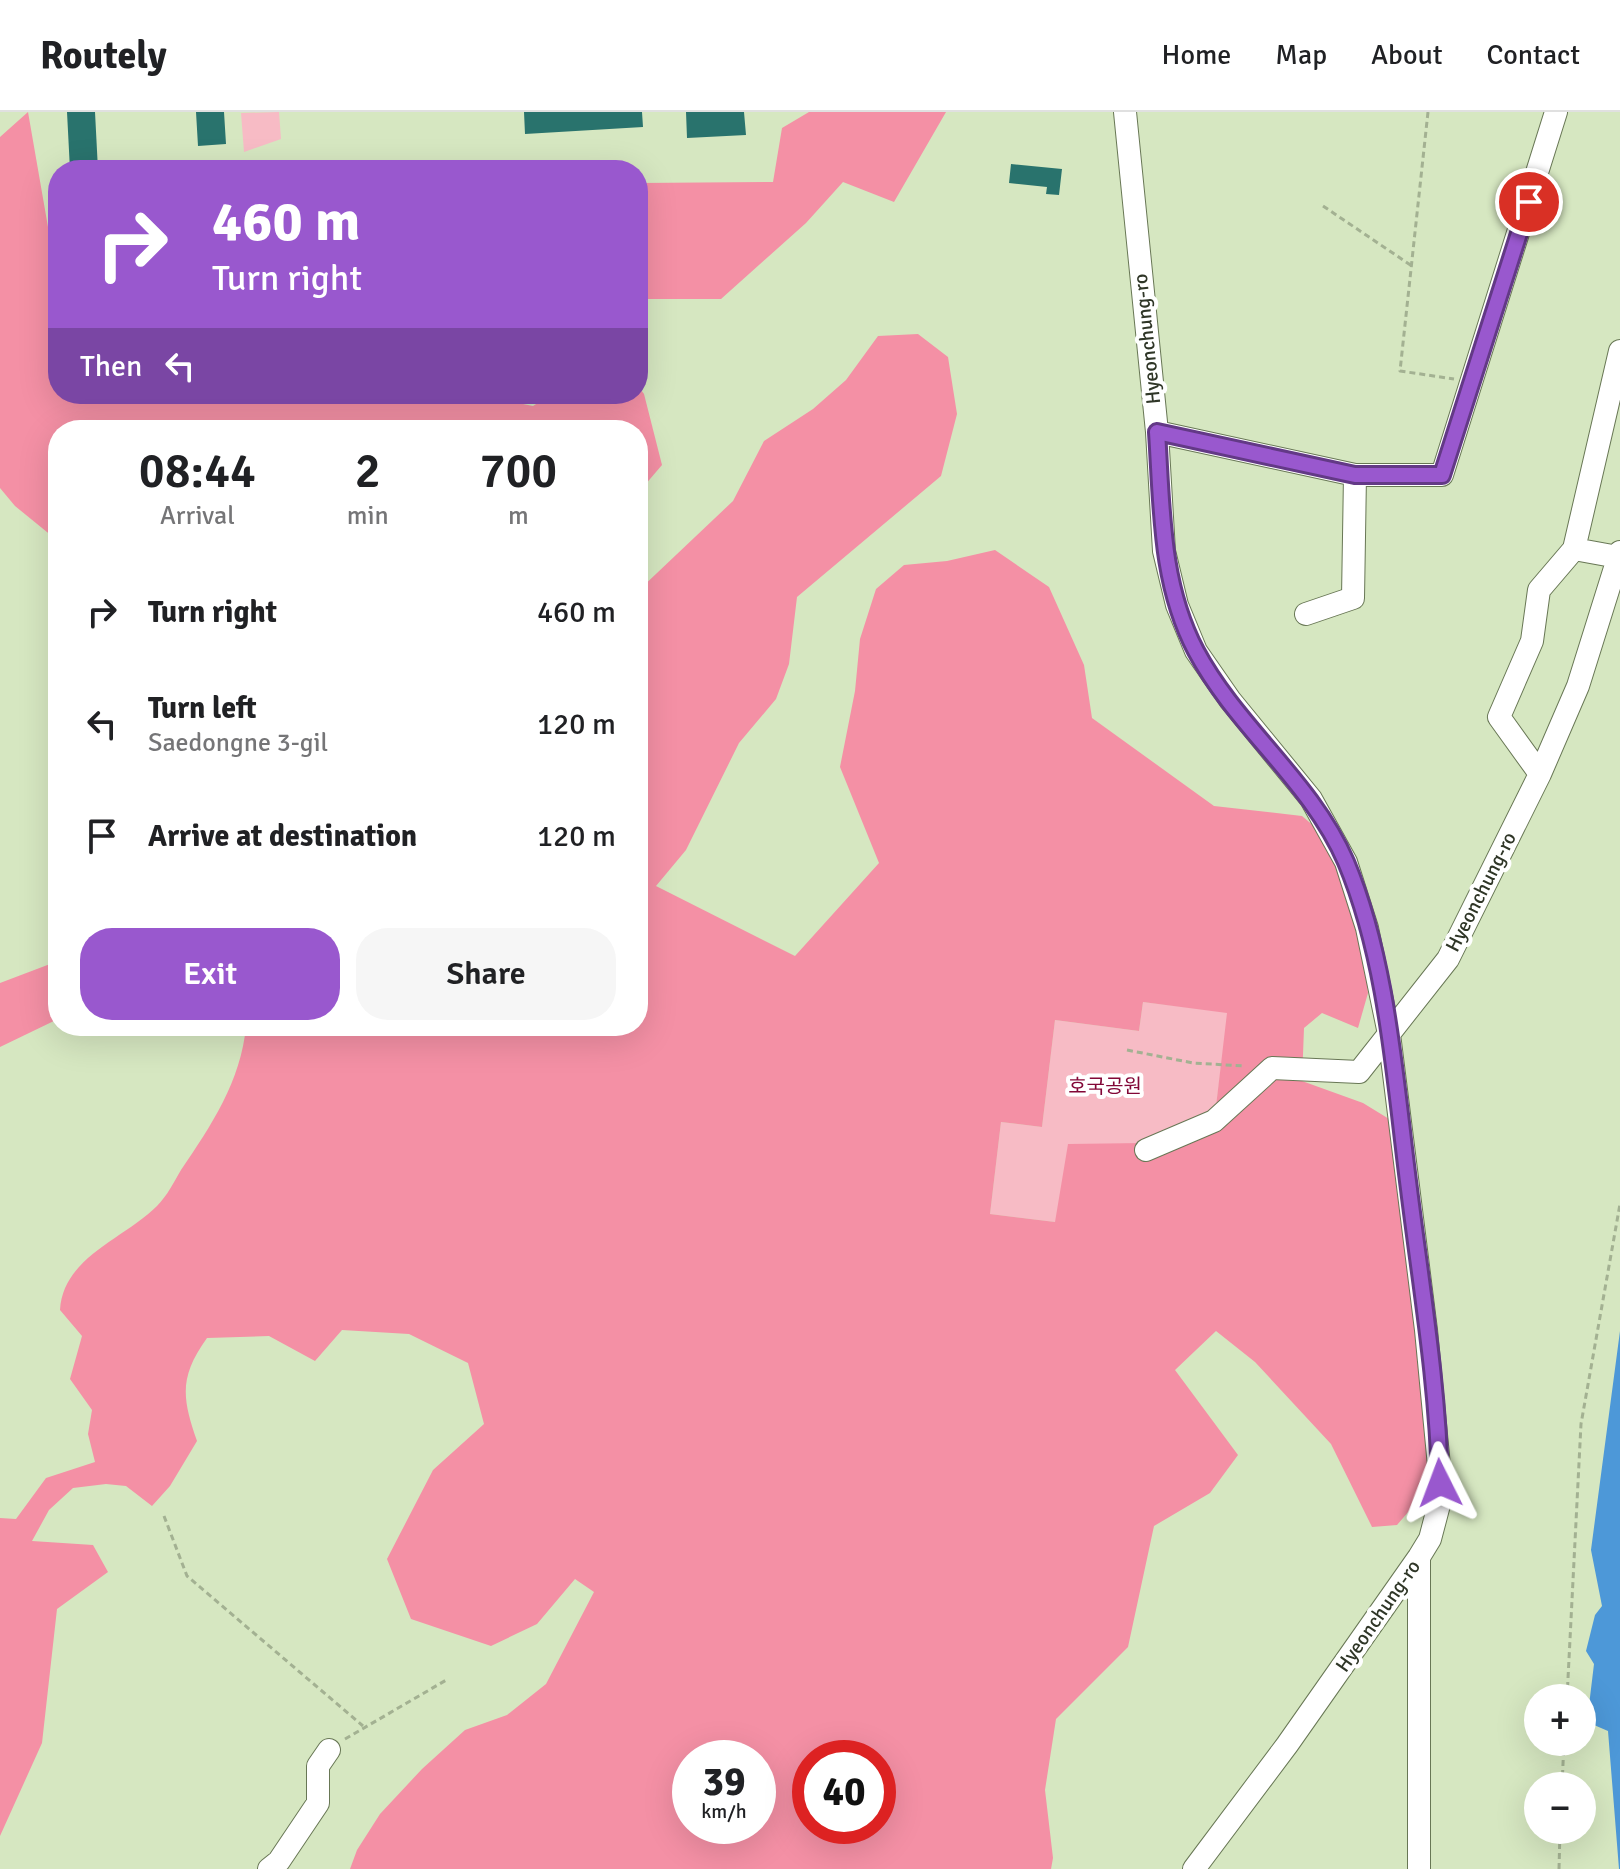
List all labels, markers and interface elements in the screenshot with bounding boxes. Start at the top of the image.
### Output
text: Routely [40,32,167,79]
text: Home [1162,38,1231,72]
text: Map [1275,38,1327,72]
text: About [1371,38,1443,72]
text: Contact [1487,38,1580,72]
pin [1495,168,1563,236]
icon: arrive [1507,180,1551,224]
text: 460 m [212,187,360,256]
icon: right [80,192,184,296]
text: Turn right [212,256,362,301]
street label: Hyeonchung-ro [1128,273,1166,405]
icon: left [158,344,202,388]
text: Then [80,348,142,385]
text: 08:44 [139,442,256,501]
text: 2 [355,442,381,501]
text: 700 [479,442,557,501]
text: Arrival [160,500,235,532]
text: min [347,500,389,532]
text: m [508,500,529,532]
icon: right [80,590,124,634]
text: Turn right [148,594,277,631]
text: 460 m [537,594,616,631]
text: Turn left [148,690,257,727]
icon: left [80,702,124,746]
text: 120 m [537,706,616,743]
text: Saedongne 3-gil [148,727,328,759]
icon: arrive [80,814,124,858]
text: Arrive at destination [148,818,417,855]
text: 120 m [537,818,616,855]
street label: Hyeonchung-ro [1440,828,1522,956]
button: Exit [80,928,340,1020]
button: Share [356,928,616,1020]
park label: 호국공원 [1068,1074,1142,1099]
position arrow [1398,1441,1482,1525]
street label: Hyeonchung-ro [1330,1555,1426,1677]
map controls [1524,1684,1596,1844]
button: + [1524,1684,1596,1756]
speed limit sign: 40 [792,1740,896,1844]
text: 39 [702,1757,746,1807]
button: − [1524,1772,1596,1844]
text: km/h [701,1799,747,1824]

